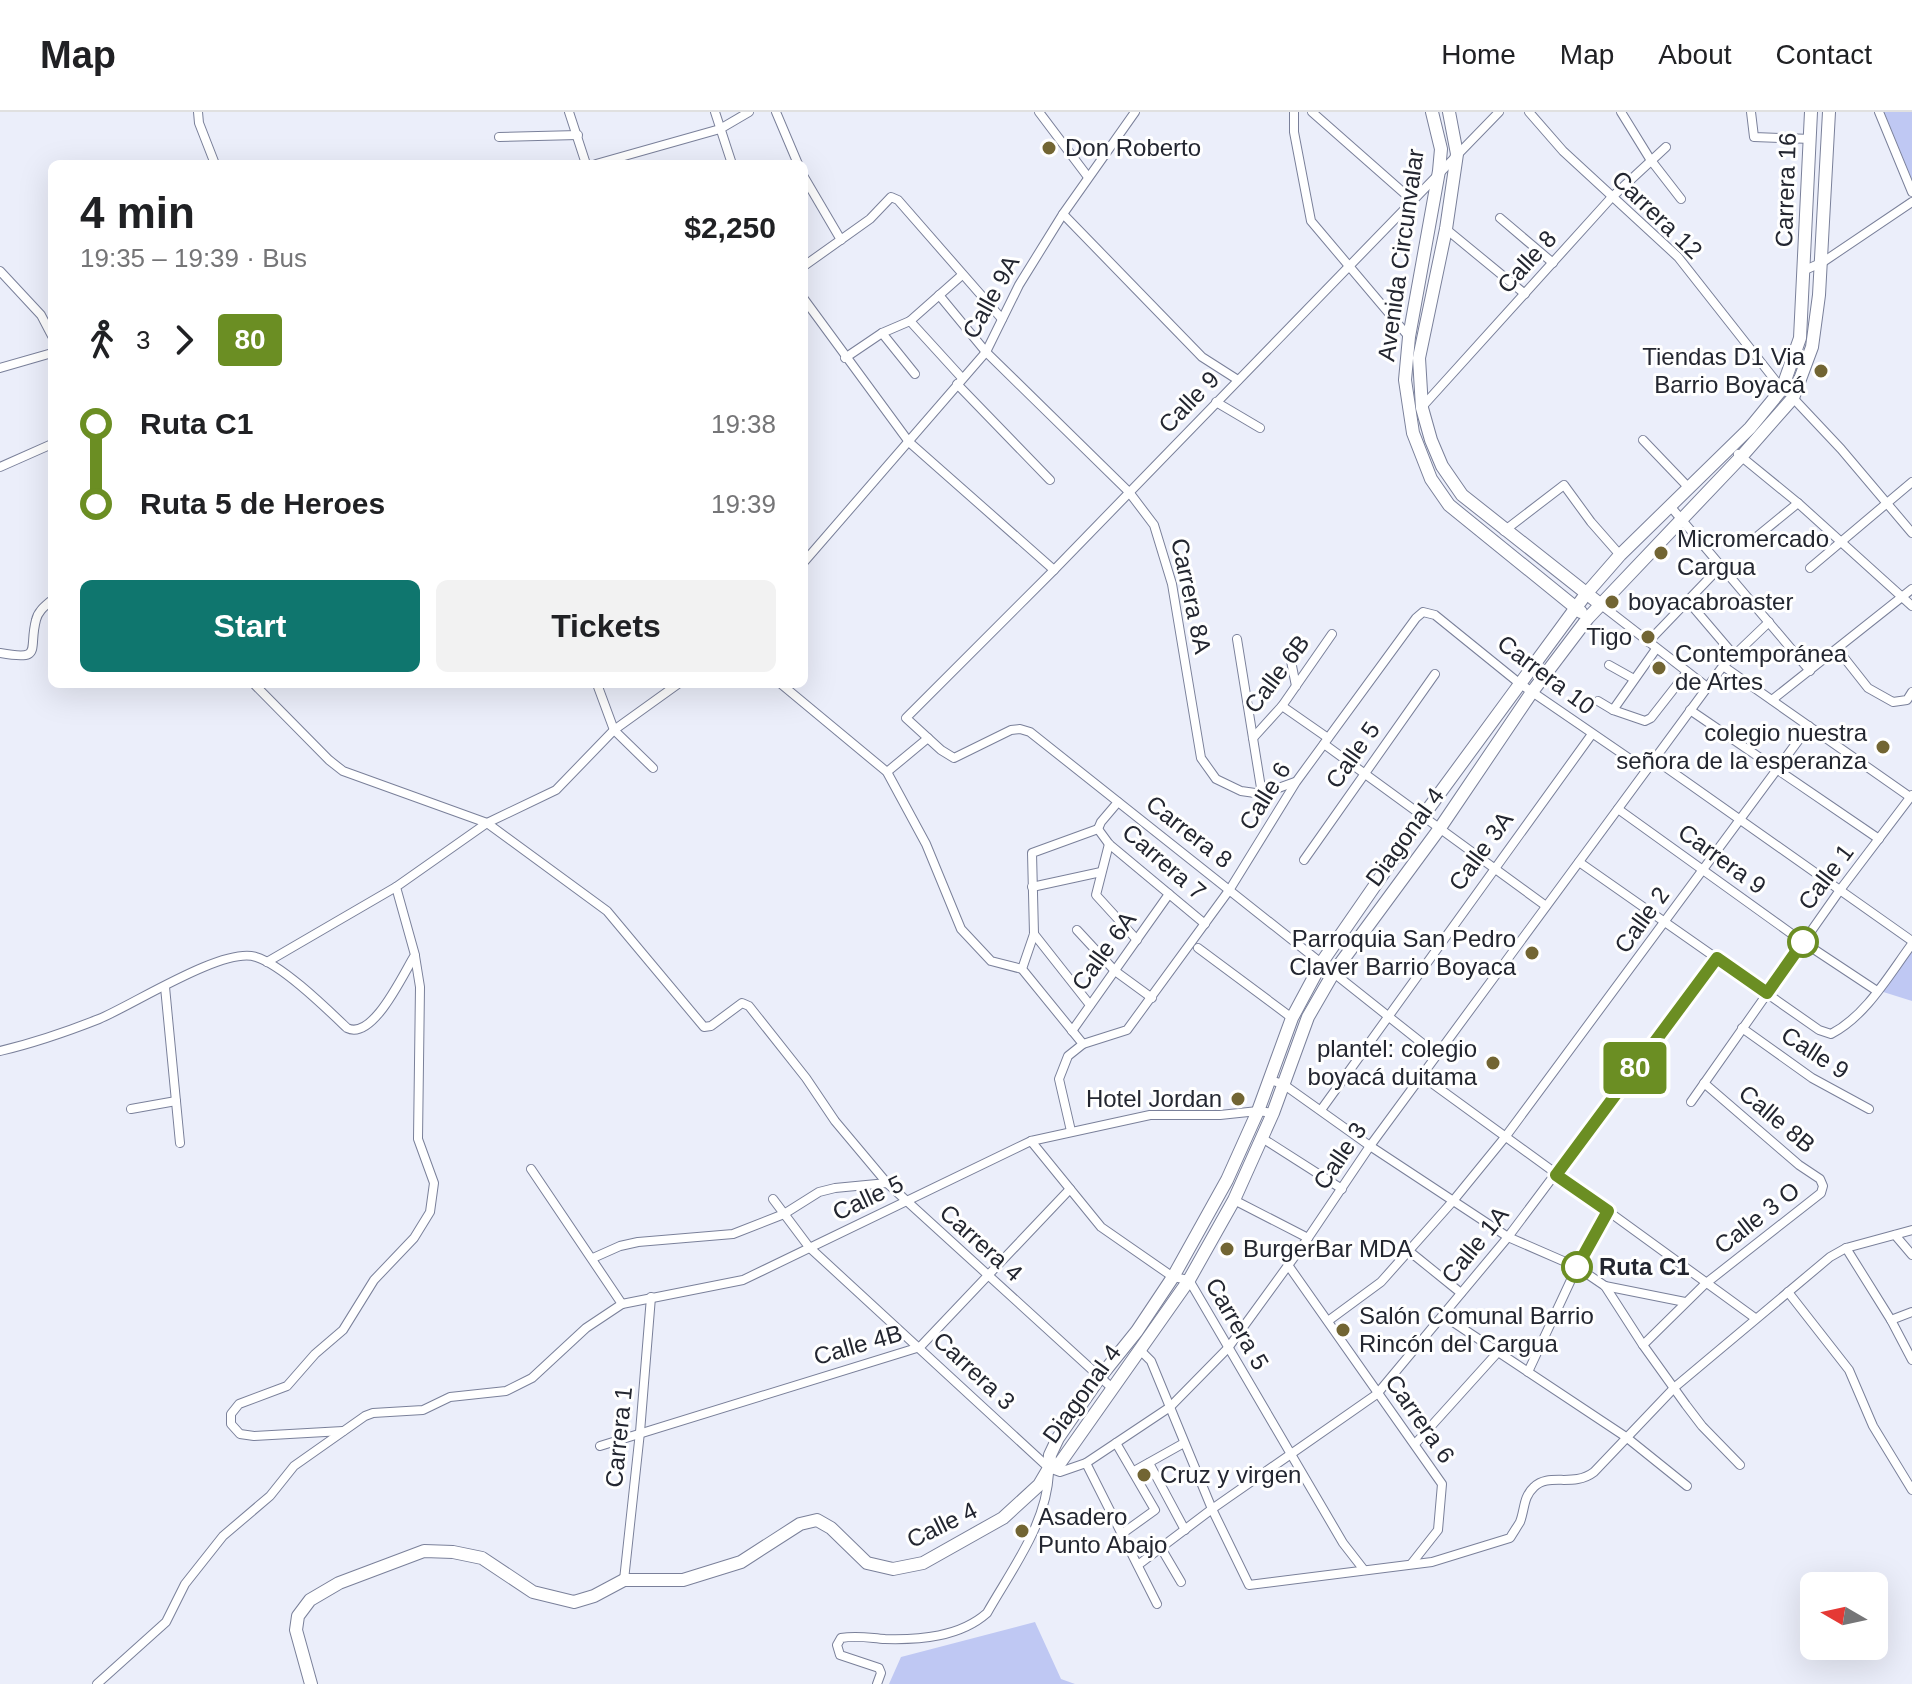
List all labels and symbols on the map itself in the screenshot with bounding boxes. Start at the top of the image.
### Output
street label: Carrera 16 [1770,132,1801,248]
place label: Don Roberto [1065,134,1201,161]
marker: Don Roberto [1040,139,1058,157]
street label: Avenida Circunvalar [1372,147,1429,363]
street label: Carrera 12 [1607,165,1708,264]
street label: Calle 8 [1492,225,1562,298]
street label: Calle 9A [957,251,1024,343]
place label: Tiendas D1 Via Barrio Boyacá [1642,343,1806,398]
marker: Tiendas D1 Via Barrio Boyacá [1812,362,1830,380]
street label: Calle 9 [1153,365,1224,438]
place label: Micromercado Cargua [1677,525,1829,580]
street label: Carrera 8A [1166,536,1217,656]
marker: Micromercado Cargua [1652,544,1670,562]
place label: boyacabroaster [1628,588,1793,615]
marker: boyacabroaster [1603,593,1621,611]
place label: Tigo [1586,623,1632,650]
marker: Tigo [1639,628,1657,646]
street label: Calle 6B [1239,629,1315,718]
street label: Carrera 10 [1492,629,1600,720]
place label: Contemporánea de Artes [1675,640,1848,695]
marker: Contemporánea de Artes [1650,659,1668,677]
street label: Calle 5 [1320,716,1385,793]
place label: colegio nuestra señora de la esperanza [1616,719,1868,774]
marker: colegio nuestra señora de la esperanza [1874,738,1892,756]
street label: Calle 6 [1233,757,1296,835]
street label: Diagonal 4 [1360,782,1449,891]
street label: Carrera 8 [1141,790,1238,873]
street label: Calle 3A [1443,806,1518,895]
street label: Carrera 7 [1117,818,1211,905]
street label: Carrera 9 [1673,818,1771,899]
street label: Calle 1 [1792,839,1859,915]
street label: Calle 2 [1609,882,1674,958]
street label: Calle 6A [1066,906,1141,995]
place label: Parroquia San Pedro Claver Barrio Boyaca [1289,925,1517,980]
unlabelled marker [1788,927,1818,957]
marker: Parroquia San Pedro Claver Barrio Boyaca [1523,944,1541,962]
street label: Calle 9 [1777,1021,1854,1084]
place label: plantel: colegio boyacá duitama [1308,1035,1478,1090]
line badge: 80 [1599,1042,1671,1094]
marker: plantel: colegio boyacá duitama [1484,1054,1502,1072]
street label: Calle 8B [1734,1079,1821,1158]
place label: Hotel Jordan [1086,1085,1222,1112]
marker: Hotel Jordan [1229,1090,1247,1108]
street label: Calle 3 [1308,1117,1372,1194]
street label: Calle 5 [828,1170,907,1226]
street label: Calle 3 O [1709,1176,1804,1259]
street label: Carrera 4 [935,1199,1028,1287]
street label: Calle 1A [1436,1201,1514,1288]
place label: BurgerBar MDA [1243,1235,1412,1262]
marker: BurgerBar MDA [1218,1240,1236,1258]
marker: Ruta C1 [1562,1252,1592,1282]
place label: Ruta C1 [1599,1253,1690,1280]
street label: Carrera 5 [1200,1273,1274,1374]
place label: Salón Comunal Barrio Rincón del Cargua [1359,1302,1594,1357]
street label: Calle 4B [811,1319,905,1370]
marker: Salón Comunal Barrio Rincón del Cargua [1334,1321,1352,1339]
street label: Carrera 3 [928,1326,1021,1415]
street label: Diagonal 4 [1037,1339,1126,1448]
street label: Carrera 6 [1380,1369,1461,1468]
street label: Carrera 1 [600,1385,637,1489]
place label: Cruz y virgen [1160,1461,1301,1488]
marker: Cruz y virgen [1135,1466,1153,1484]
street label: Calle 4 [902,1496,981,1553]
place label: Asadero Punto Abajo [1038,1503,1167,1558]
marker: Asadero Punto Abajo [1013,1522,1031,1540]
north arrow [1800,1572,1888,1660]

